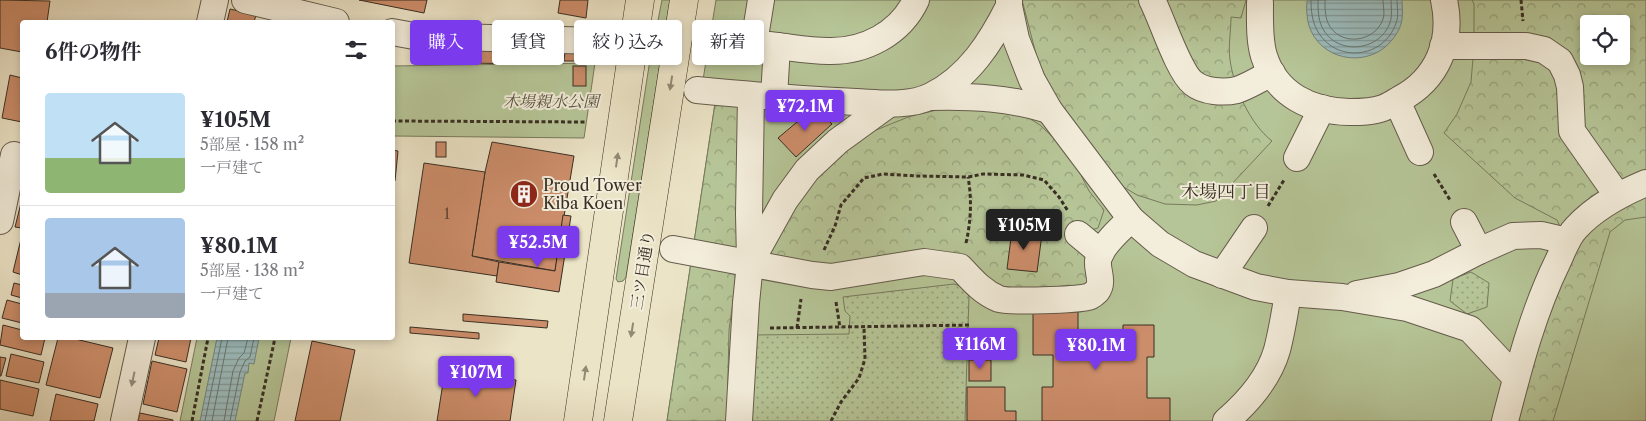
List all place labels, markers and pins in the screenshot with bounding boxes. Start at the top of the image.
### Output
pin: ¥72.1M [764,90,846,132]
place label: Proud Tower Kiba Koen [543,175,642,213]
building icon: Proud Tower Kiba Koen [509,179,539,209]
pin: ¥105M [989,208,1059,251]
pin: ¥52.5M [497,226,579,268]
pin: ¥116M [945,328,1015,370]
pin: ¥80.1M [1055,328,1137,371]
pin: ¥107M [441,356,511,398]

